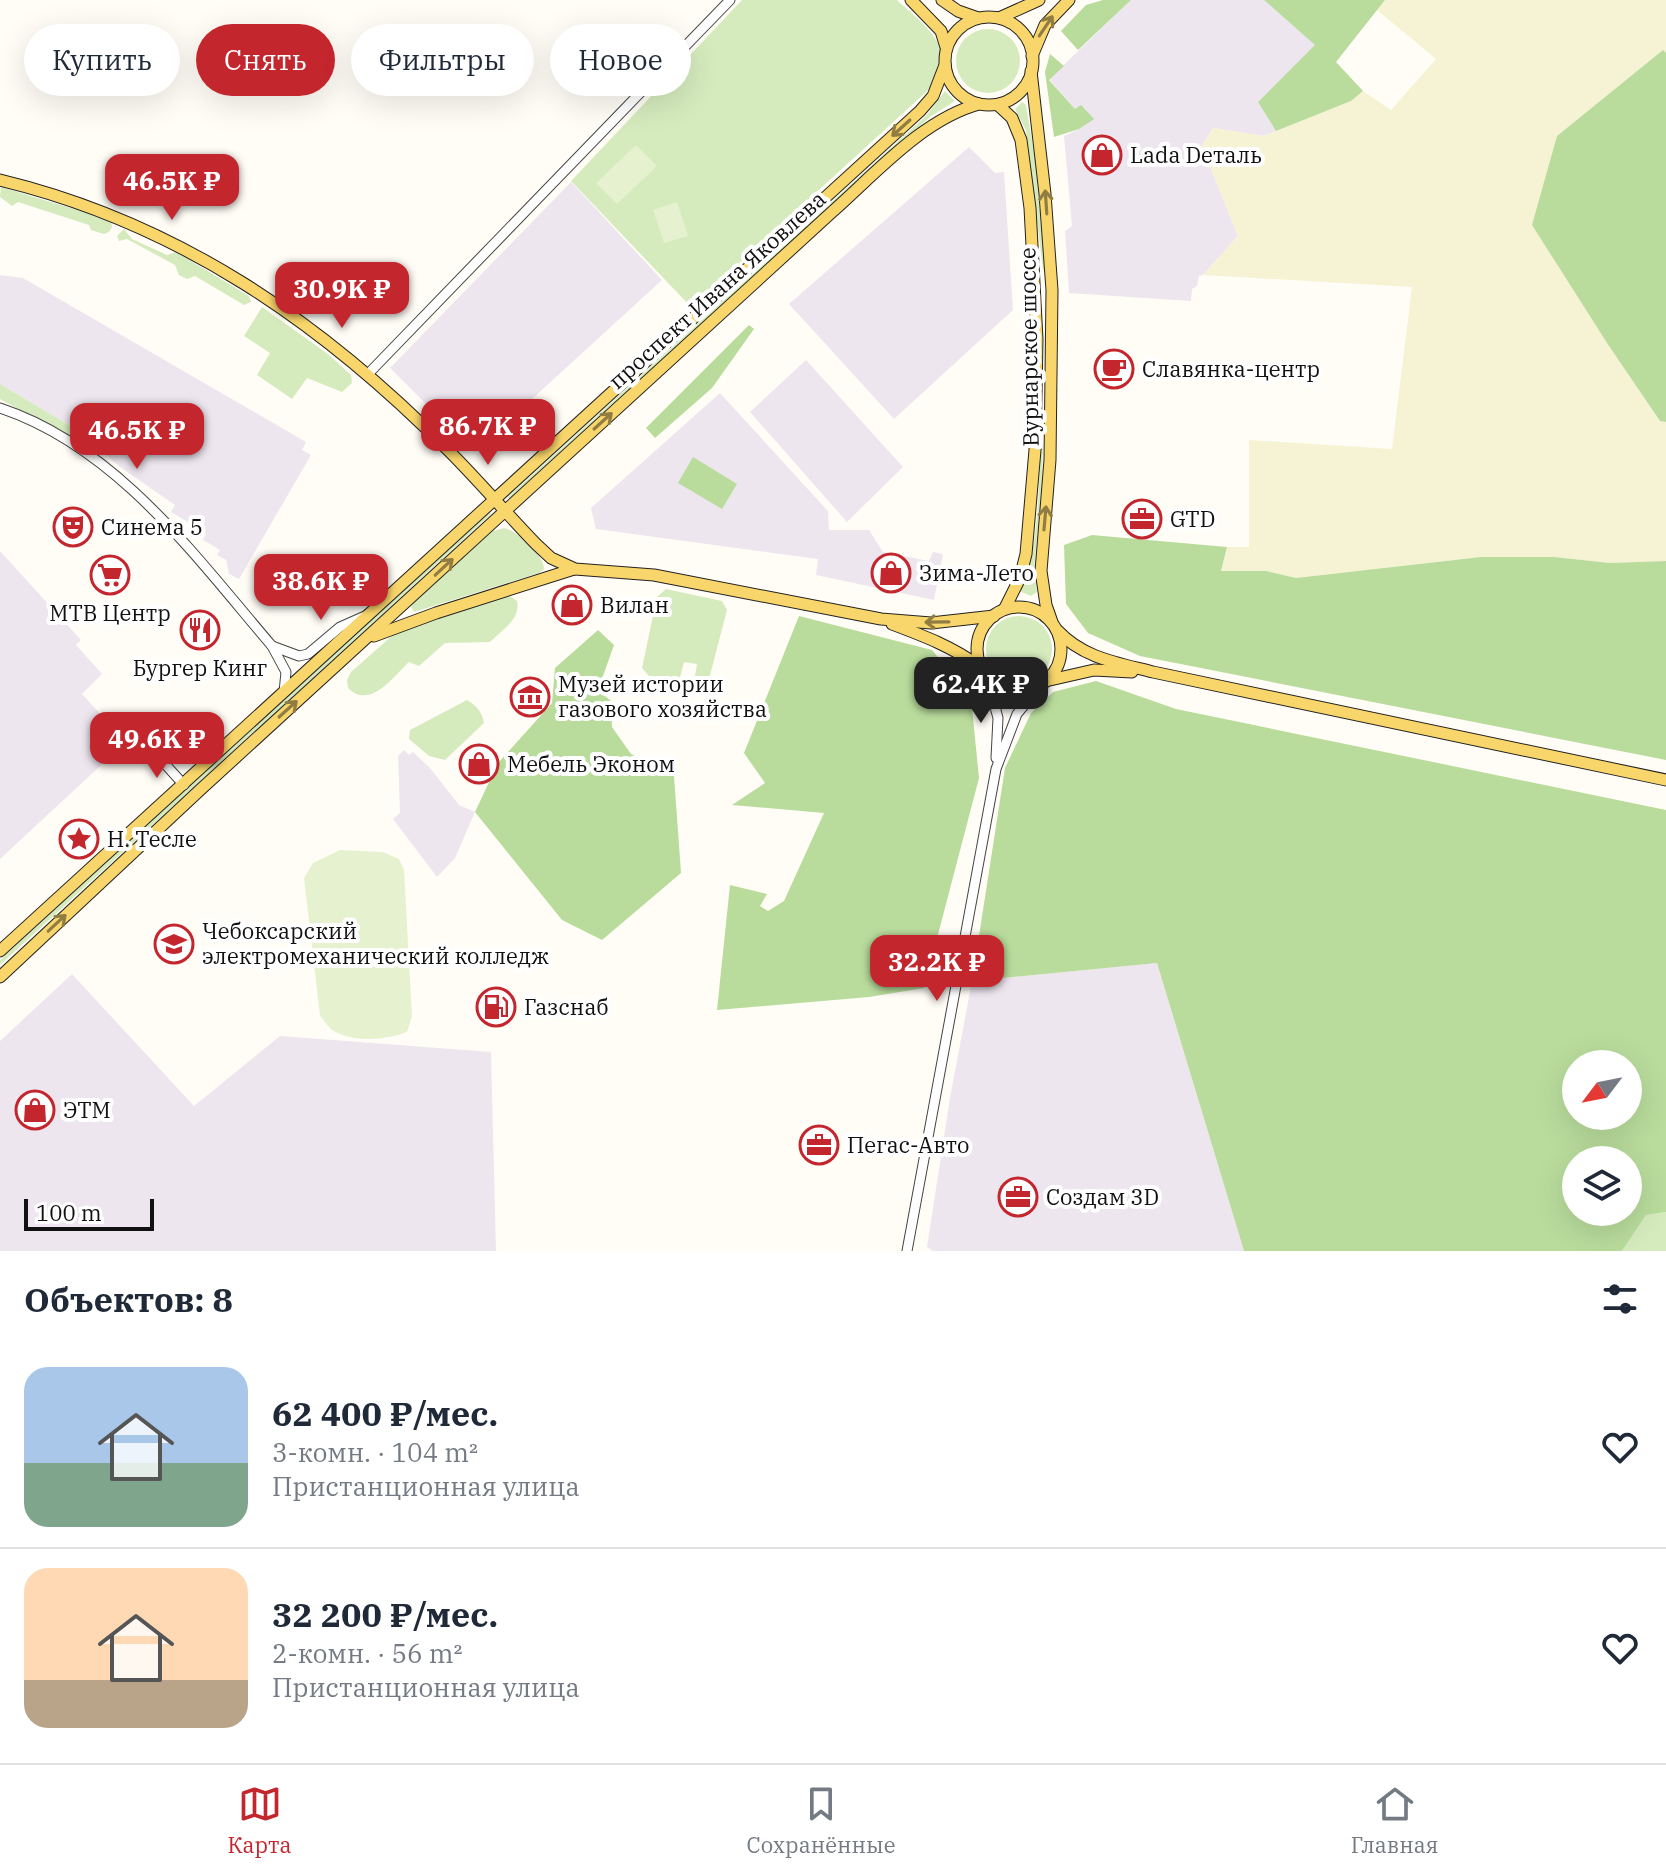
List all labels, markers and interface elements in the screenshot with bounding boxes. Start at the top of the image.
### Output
one-way arrow [1038,15,1054,37]
chip: Купить [24,24,180,96]
chip: Снять [196,24,335,96]
chip: Фильтры [351,24,534,96]
chip: Новое [550,24,691,96]
one-way arrow [892,119,912,137]
shop icon: Lada Dеталь [1081,134,1123,176]
place label: Lada Dеталь [1130,140,1262,169]
pin: 46.5K ₽ [98,154,246,222]
text: 46.5K ₽ [123,163,221,197]
street label: проспект Ивана Яковлева [602,184,831,395]
one-way arrow [1038,189,1053,216]
street label: Вурнарское шоссе [1012,247,1045,447]
pin: 30.9K ₽ [268,262,416,330]
text: 30.9K ₽ [293,271,391,305]
cafe icon: Славянка-центр [1093,348,1135,390]
place label: Славянка-центр [1142,354,1320,383]
pin: 86.7K ₽ [414,399,562,467]
pin: 46.5K ₽ [63,403,211,471]
text: 86.7K ₽ [439,408,537,442]
text: 46.5K ₽ [88,412,186,446]
one-way arrow [593,412,613,430]
office icon: GTD [1121,498,1163,540]
place label: GTD [1170,504,1215,533]
one-way arrow [1038,505,1053,532]
theatre icon: Синема 5 [52,506,94,548]
place label: Синема 5 [101,512,203,541]
shop icon: Зима-Лето [870,552,912,594]
supermarket icon: МТВ Центр [89,554,131,596]
pin: 38.6K ₽ [247,554,395,622]
one-way arrow [433,558,453,576]
place label: Зима-Лето [919,558,1034,587]
text: 38.6K ₽ [272,563,370,597]
shop icon: Вилан [551,584,593,626]
place label: Вилан [600,590,669,619]
place label: МТВ Центр [49,598,171,627]
restaurant icon: Бургер Кинг [179,609,221,651]
one-way arrow [924,614,951,630]
place label: Бургер Кинг [133,653,267,682]
pin: 62.4K ₽ [907,657,1055,725]
text: 62.4K ₽ [932,666,1030,700]
place label: Музей истории газового хозяйства [558,669,767,723]
museum icon: Музей истории газового хозяйства [509,676,551,718]
one-way arrow [278,700,298,718]
pin: 49.6K ₽ [83,712,231,780]
text: 49.6K ₽ [108,721,206,755]
shop icon: Мебель Эконом [458,743,500,785]
place label: Мебель Эконом [507,749,675,778]
place icon: Н. Тесле [58,818,100,860]
place label: Н. Тесле [107,824,197,853]
one-way arrow [46,915,66,933]
place label: Чебоксарский электромеханический колледж [202,916,549,970]
school or university icon: Чебоксарский электромеханический колледж [153,923,195,965]
pin: 32.2K ₽ [863,935,1011,1003]
text: 32.2K ₽ [888,944,986,978]
fuel station icon: Газснаб [475,986,517,1028]
place label: Газснаб [524,992,608,1021]
north arrow [1562,1050,1642,1130]
map controls [1562,1050,1642,1226]
shop icon: ЭТМ [14,1089,56,1131]
place label: ЭТМ [63,1095,111,1124]
office icon: Пегас-Авто [798,1124,840,1166]
place label: Пегас-Авто [847,1130,969,1159]
button: layers [1562,1146,1642,1226]
office icon: Создам 3D [997,1176,1039,1218]
place label: Создам 3D [1046,1182,1159,1211]
scale bar [24,1195,154,1231]
text: 100 m [36,1198,102,1227]
text: Объектов: 8 [24,1277,233,1321]
icon: filters [1598,1277,1642,1321]
text: 62 400 ₽/мес. [272,1391,498,1435]
icon: home [88,1399,184,1495]
icon: heart [1598,1425,1642,1469]
text: 3-комн. · 104 m² [272,1435,478,1469]
text: Пристанционная улица [272,1469,580,1503]
text: 32 200 ₽/мес. [272,1592,498,1636]
icon: home [88,1600,184,1696]
icon: heart [1598,1626,1642,1670]
text: 2-комн. · 56 m² [272,1636,463,1670]
text: Пристанционная улица [272,1670,580,1704]
tab: Карта [228,1782,291,1859]
tab: Сохранённые [747,1782,896,1859]
tab: Главная [1351,1782,1438,1859]

